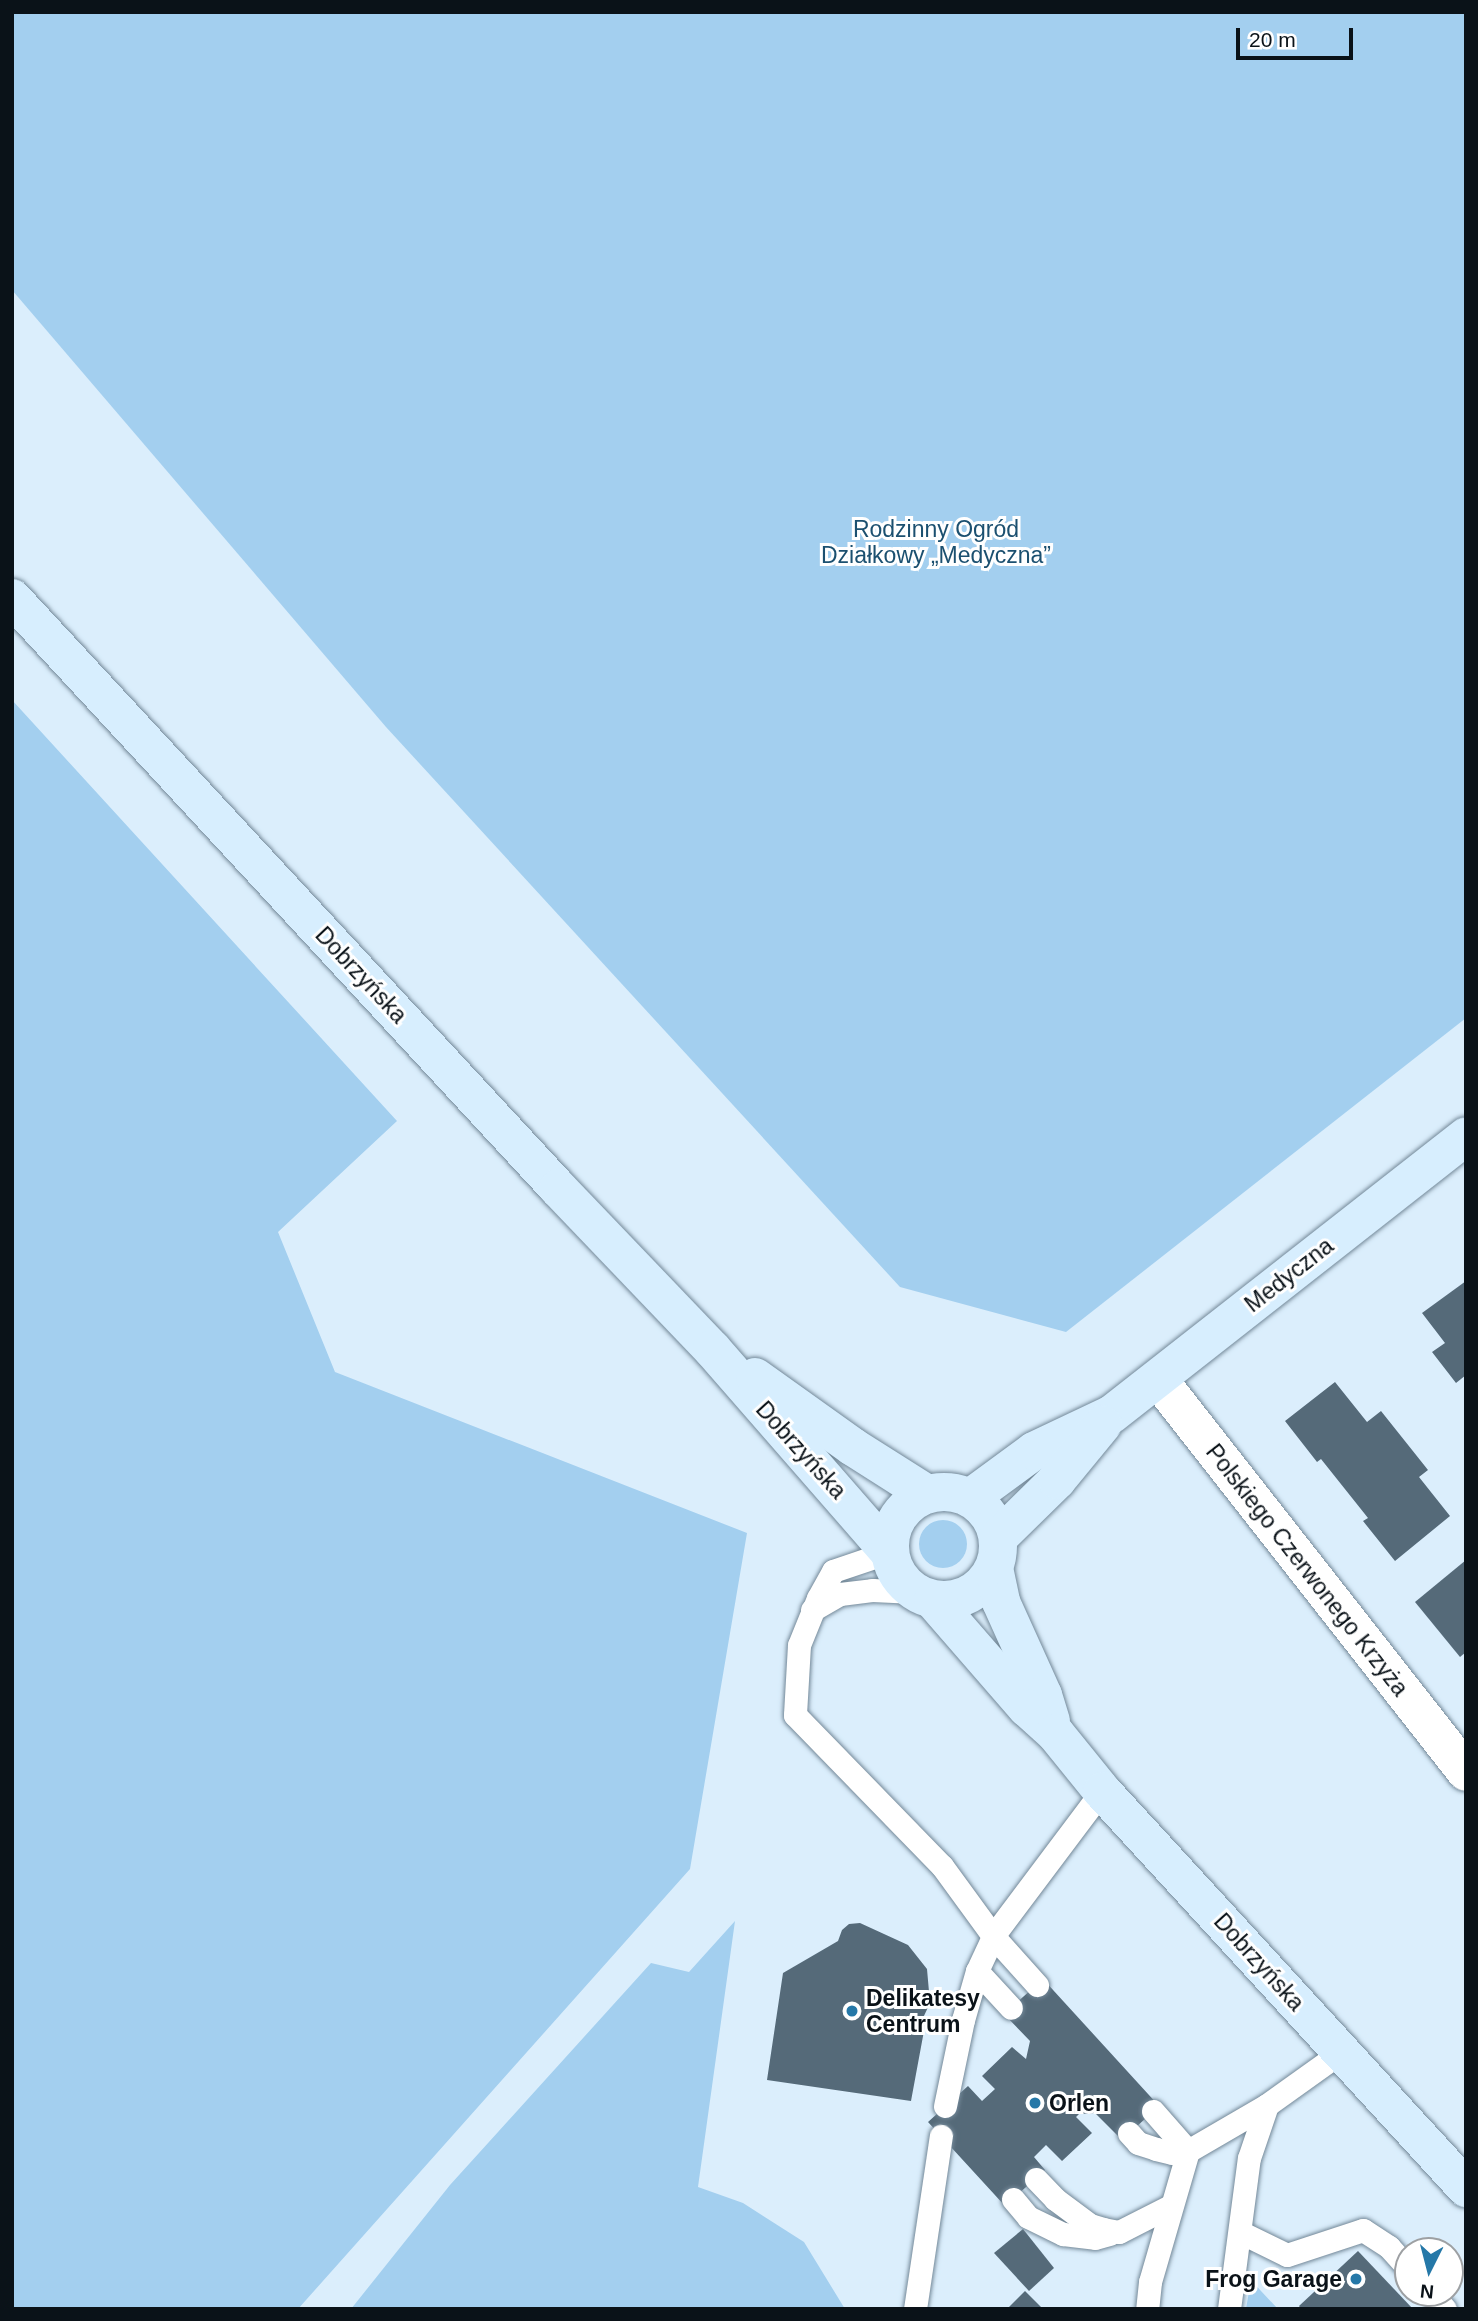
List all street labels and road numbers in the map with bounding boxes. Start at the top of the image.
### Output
street label: Dobrzyńska [309,921,413,1029]
street label: Medyczna [1239,1232,1339,1318]
street label: Dobrzyńska [750,1396,852,1504]
street label: Polskiego Czerwonego Krzyża [1200,1439,1414,1701]
street label: Dobrzyńska [1208,1908,1310,2016]

